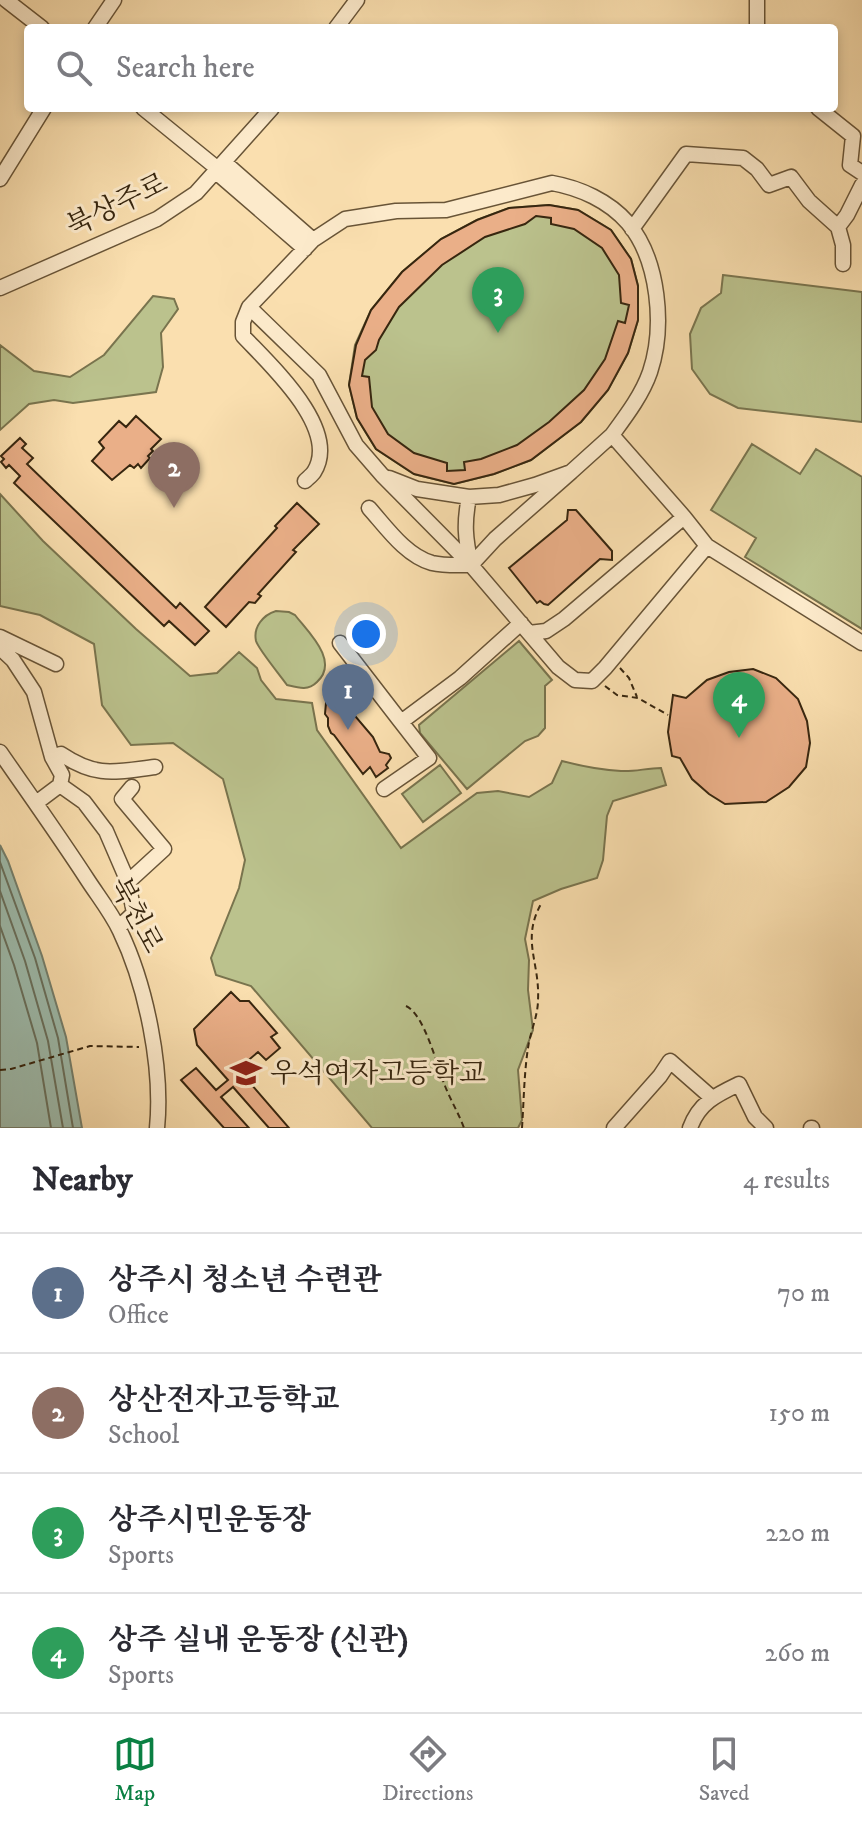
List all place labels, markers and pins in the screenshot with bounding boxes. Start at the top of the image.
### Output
pin: 3 [472,267,524,333]
pin: 2 [148,442,200,508]
pin: 1 [322,664,374,730]
pin: 4 [713,672,765,738]
school or university icon: 우석여자고등학교 [229,1056,263,1090]
place label: 우석여자고등학교 [270,1056,486,1091]

